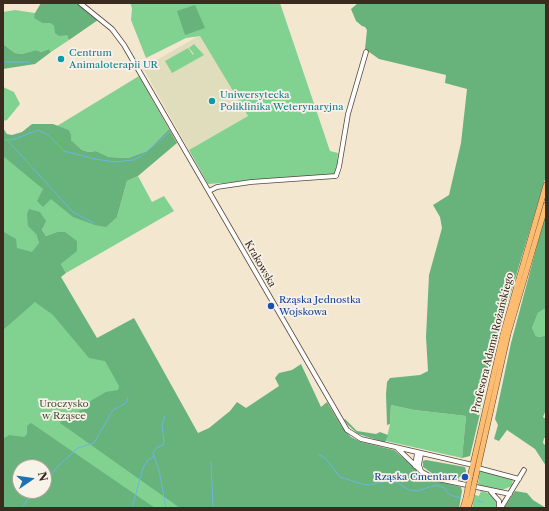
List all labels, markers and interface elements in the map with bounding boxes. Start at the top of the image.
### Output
place label: Centrum Animaloterapii UR [69,47,158,70]
marker: Centrum Animaloterapii UR [56,54,66,64]
place label: Uniwersytecka Poliklinika Weterynaryjna [220,89,343,112]
marker: Uniwersytecka Poliklinika Weterynaryjna [207,96,217,106]
street label: Krakowska [242,239,278,289]
street label: Profesora Adama Rożańskiego [470,272,516,414]
place label: Rząska Jednostka Wojskowa [279,294,361,318]
marker: Rząska Jednostka Wojskowa [266,301,276,311]
park label: Uroczysko w Rząsce [39,398,89,422]
north arrow [12,459,52,499]
text: N [35,470,51,483]
place label: Rząska Cmentarz [374,471,457,483]
marker: Rząska Cmentarz [460,472,470,482]

